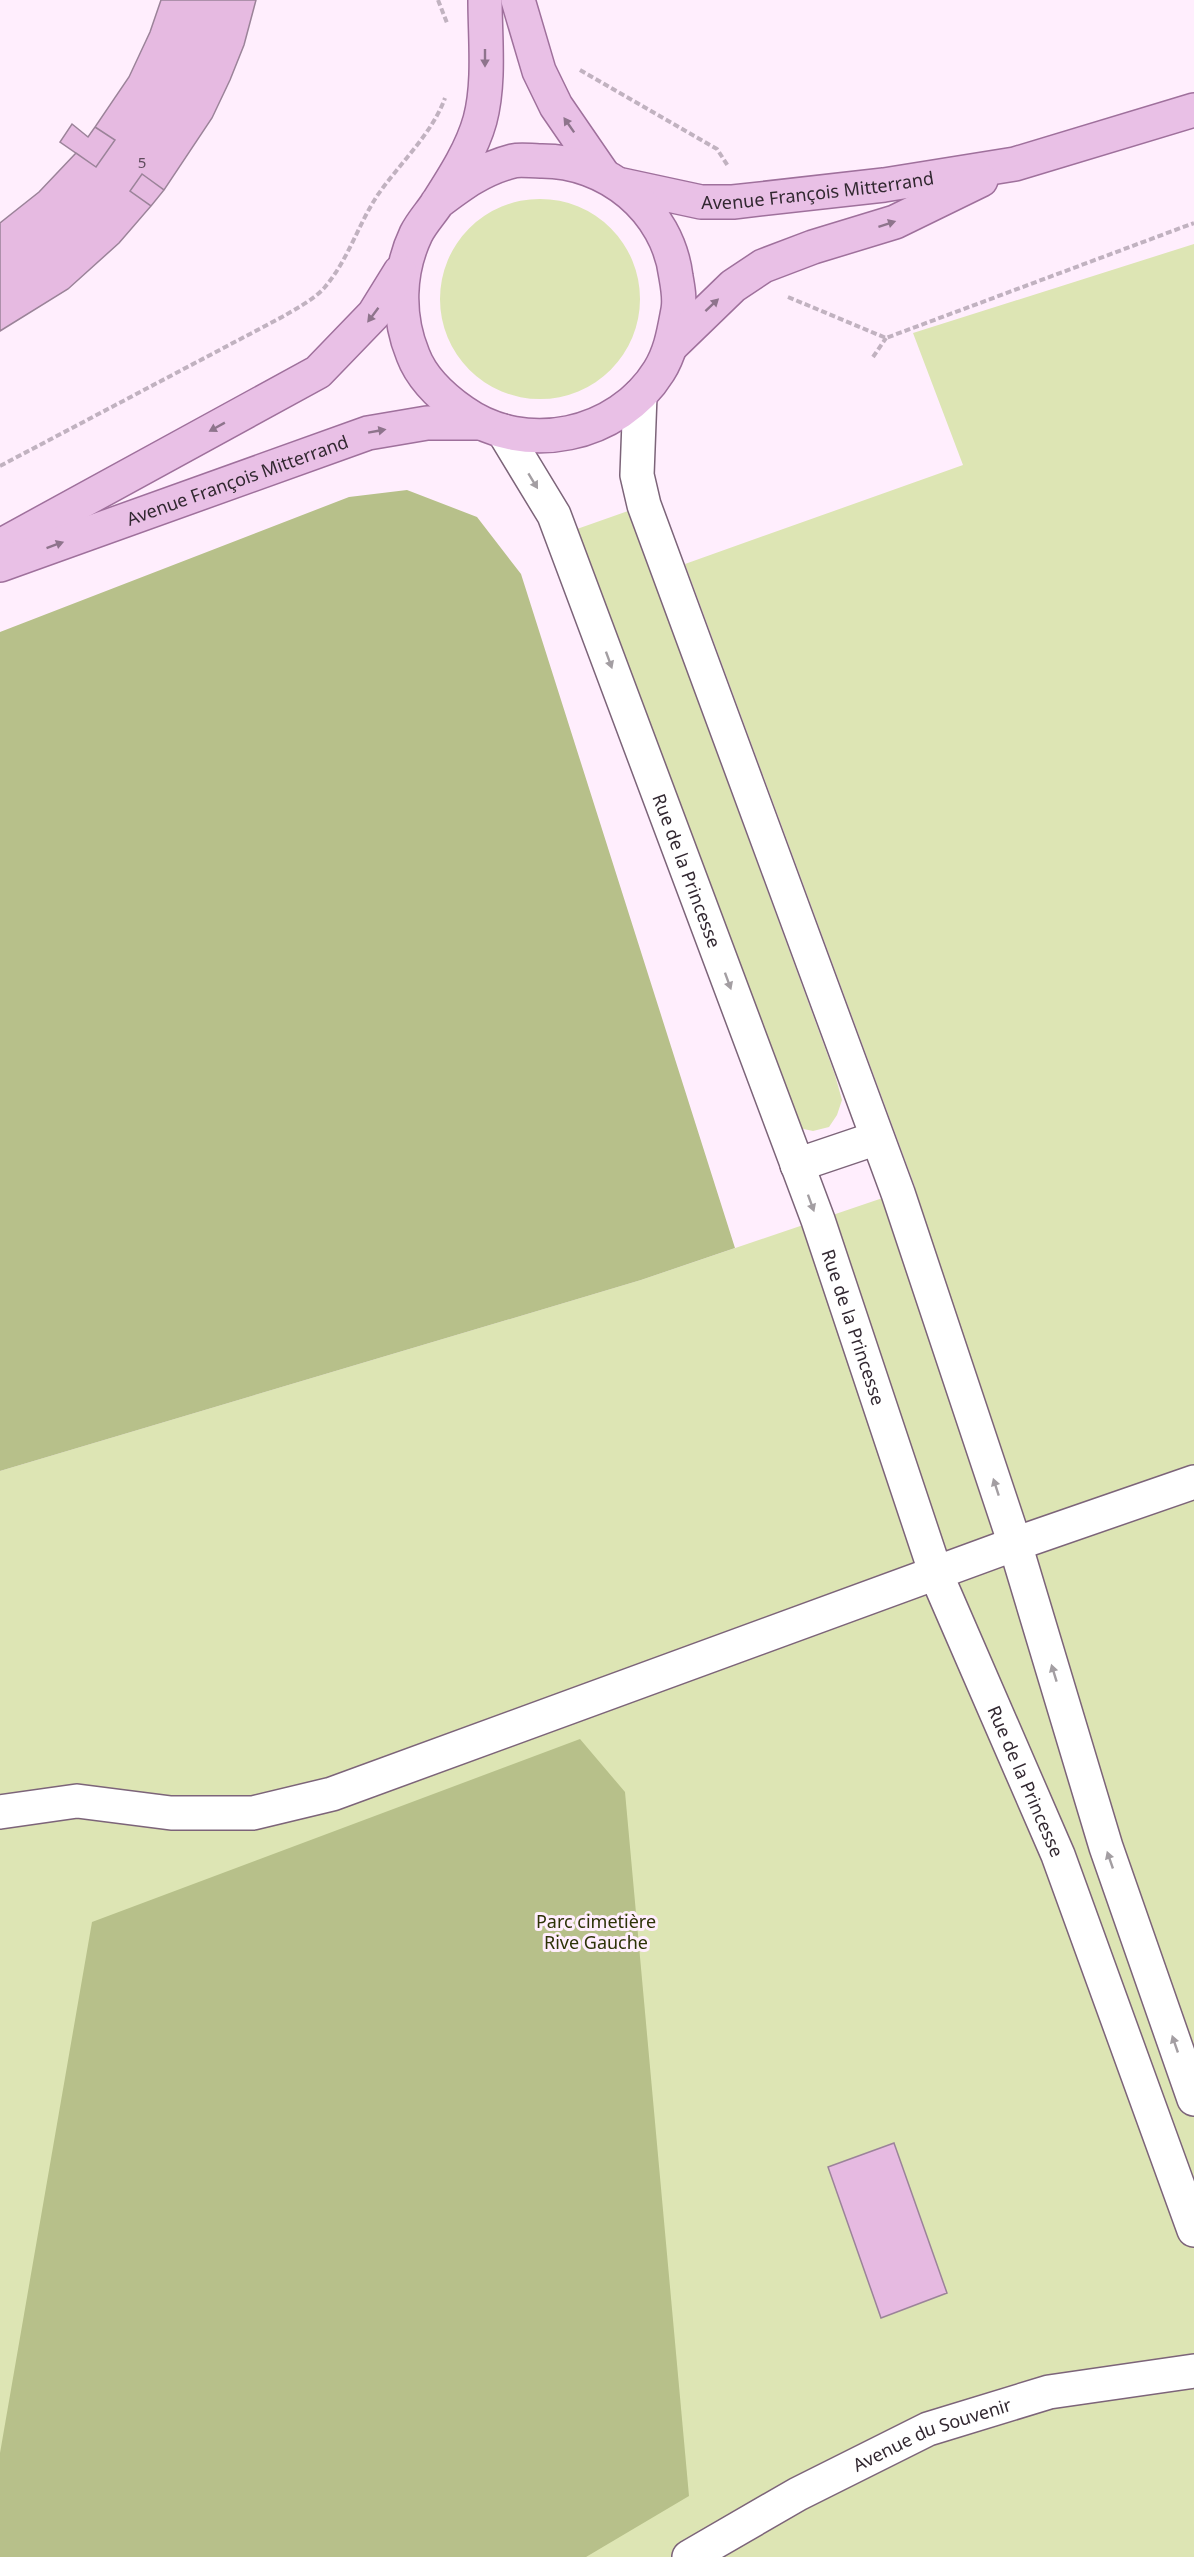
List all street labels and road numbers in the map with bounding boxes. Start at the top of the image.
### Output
street label: Avenue François Mitterrand [701,165,936,214]
street label: Avenue François Mitterrand [123,429,351,531]
street label: Rue de la Princesse [647,790,727,951]
street label: Rue de la Princesse [817,1246,891,1408]
street label: Rue de la Princesse [982,1702,1069,1861]
street label: Avenue du Souvenir [849,2392,1015,2477]

